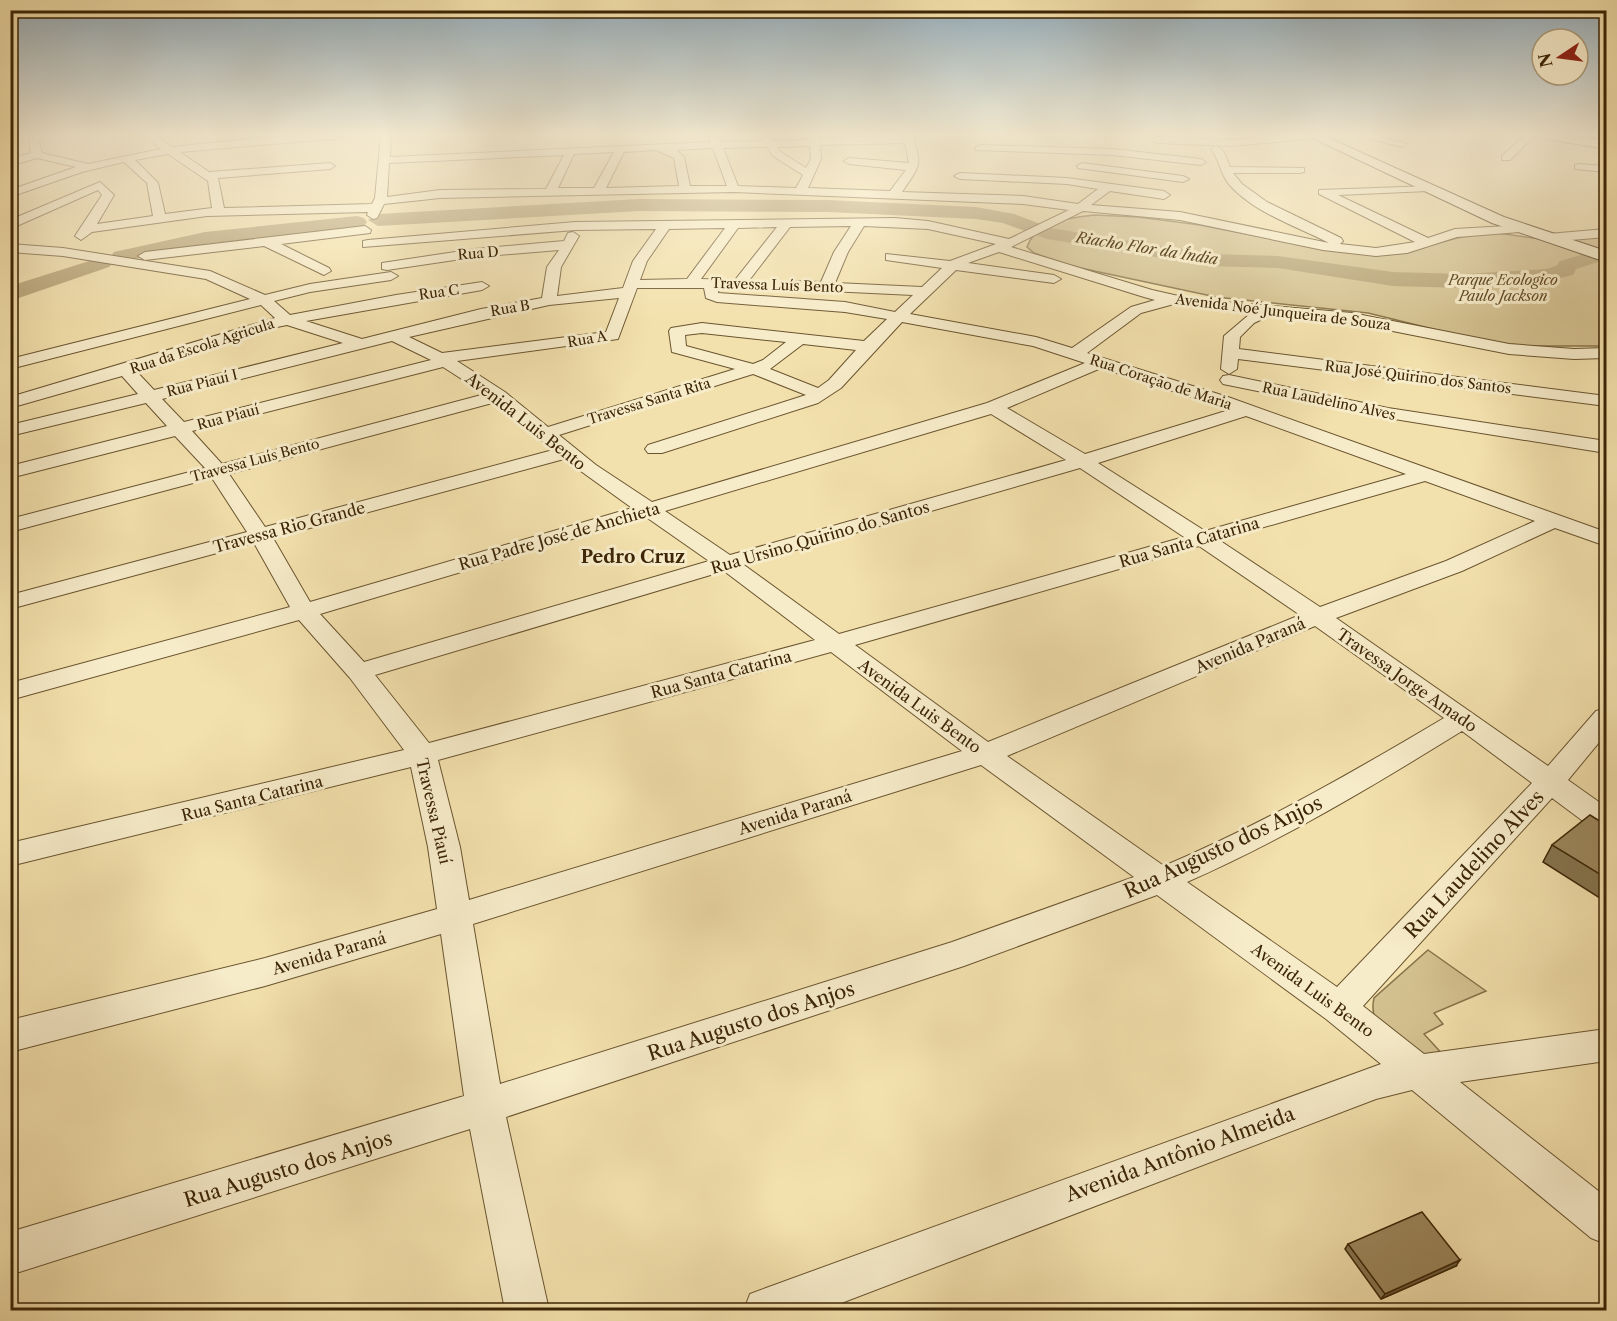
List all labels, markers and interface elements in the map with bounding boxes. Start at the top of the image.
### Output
north arrow [1530,27,1590,87]
text: N [1534,51,1557,69]
water label: Riacho Flor da Índia [1074,227,1219,269]
street label: Rua D [457,242,499,264]
park label: Parque Ecologico Paulo Jackson [1447,271,1558,305]
street label: Travessa Luís Bento [710,274,844,296]
street label: Rua C [418,280,460,304]
street label: Avenida Noé Junqueira de Souza [1173,290,1392,334]
street label: Rua B [489,296,531,320]
street label: Rua da Escola Agricula [127,314,277,378]
street label: Rua A [566,327,609,351]
street label: Rua Coração de Maria [1088,350,1235,414]
street label: Rua José Quirino dos Santos [1324,357,1512,397]
street label: Rua Piauí I [165,365,239,401]
street label: Avenida Luis Bento [461,367,590,474]
street label: Travessa Santa Rita [585,374,713,428]
street label: Rua Laudelino Alves [1261,378,1397,424]
street label: Rua Piauí [195,400,261,434]
street label: Travessa Luís Bento [189,434,321,486]
street label: Rua Ursino Quirino do Santos [708,496,932,578]
street label: Travessa Rio Grande [211,497,367,557]
street label: Rua Padre José de Anchieta [456,498,662,574]
street label: Rua Santa Catarina [1116,512,1262,572]
district label: Pedro Cruz [581,546,685,568]
street label: Avenida Paraná [1191,613,1309,678]
street label: Travessa Jorge Amado [1333,624,1481,736]
street label: Rua Santa Catarina [648,645,794,702]
street label: Avenida Luis Bento [854,654,986,757]
street label: Travessa Piauí [412,756,456,866]
street label: Rua Santa Catarina [179,771,325,825]
street label: Avenida Paraná [735,785,855,839]
street label: Rua Laudelino Alves [1399,785,1549,943]
street label: Rua Augusto dos Anjos [1120,790,1326,904]
street label: Avenida Paraná [269,927,389,979]
street label: Avenida Luis Bento [1247,938,1379,1041]
street label: Rua Augusto dos Anjos [644,976,858,1066]
street label: Avenida Antônio Almeida [1061,1101,1298,1207]
street label: Rua Augusto dos Anjos [181,1126,395,1212]

